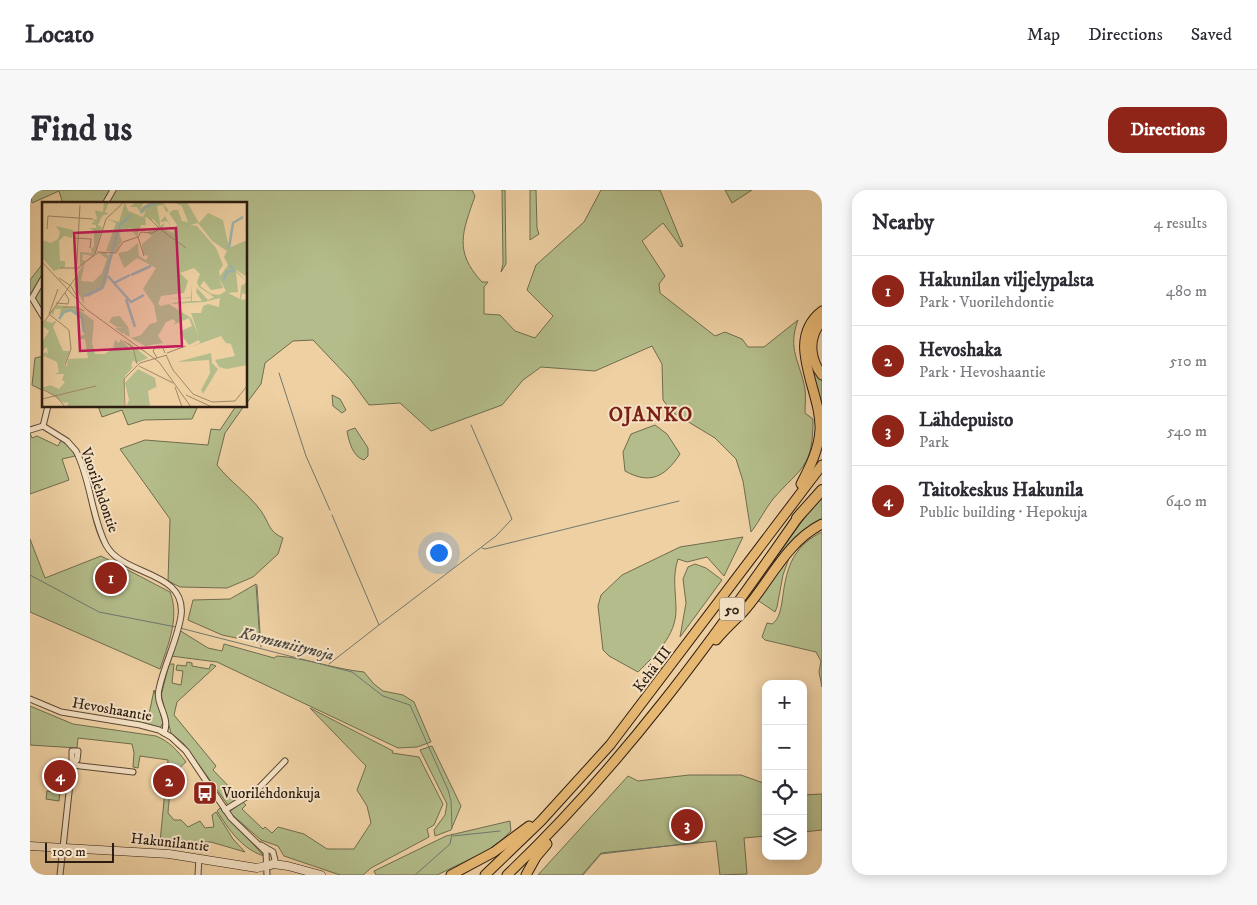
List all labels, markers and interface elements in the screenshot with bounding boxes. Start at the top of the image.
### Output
text: Locato [25,20,94,50]
text: Map [1027,24,1060,46]
text: Directions [1088,24,1163,46]
text: Saved [1191,24,1232,46]
button: Directions [1108,107,1227,153]
text: Find us [30,108,132,152]
inset map [42,202,248,408]
text: Nearby [872,210,934,236]
text: 4 results [1154,213,1207,233]
text: Hakunilan viljelypalsta [919,269,1094,292]
text: 1 [885,281,891,301]
text: 480 m [1166,281,1207,301]
text: Park · Vuorilehdontie [919,292,1054,312]
text: Hevoshaka [919,339,1002,362]
text: 2 [884,351,892,371]
text: 510 m [1169,351,1207,371]
text: Park · Hevoshaantie [919,362,1046,382]
district label: OJANKO [609,403,693,428]
text: Lähdepuisto [919,409,1013,432]
text: 3 [885,421,891,441]
text: 540 m [1167,421,1207,441]
text: Park [919,432,949,452]
street label: Vuorilehdontie [76,444,123,535]
text: Taitokeskus Hakunila [919,479,1083,502]
text: 4 [883,491,893,511]
text: 640 m [1165,491,1207,511]
text: Public building · Hepokuja [919,502,1088,522]
your location [426,540,452,566]
pin: 1 [95,559,127,597]
road number: 50 [720,598,744,620]
water label: Kormuniitynoja [237,622,336,665]
street label: Kehä III [629,643,676,696]
map controls [762,680,807,860]
button: + [762,680,807,725]
street label: Hevoshaantie [71,693,153,726]
button: − [762,725,807,770]
pin: 4 [44,757,76,795]
pin: 2 [153,762,185,800]
button: locate [762,770,807,815]
bus stop icon: Vuorilehdonkuja [192,780,218,806]
place label: Vuorilehdonkuja [221,784,321,803]
pin: 3 [671,806,703,844]
button: layers [762,815,807,860]
street label: Hakunilantie [130,829,210,856]
scale bar [45,840,114,863]
text: 100 m [52,843,86,861]

